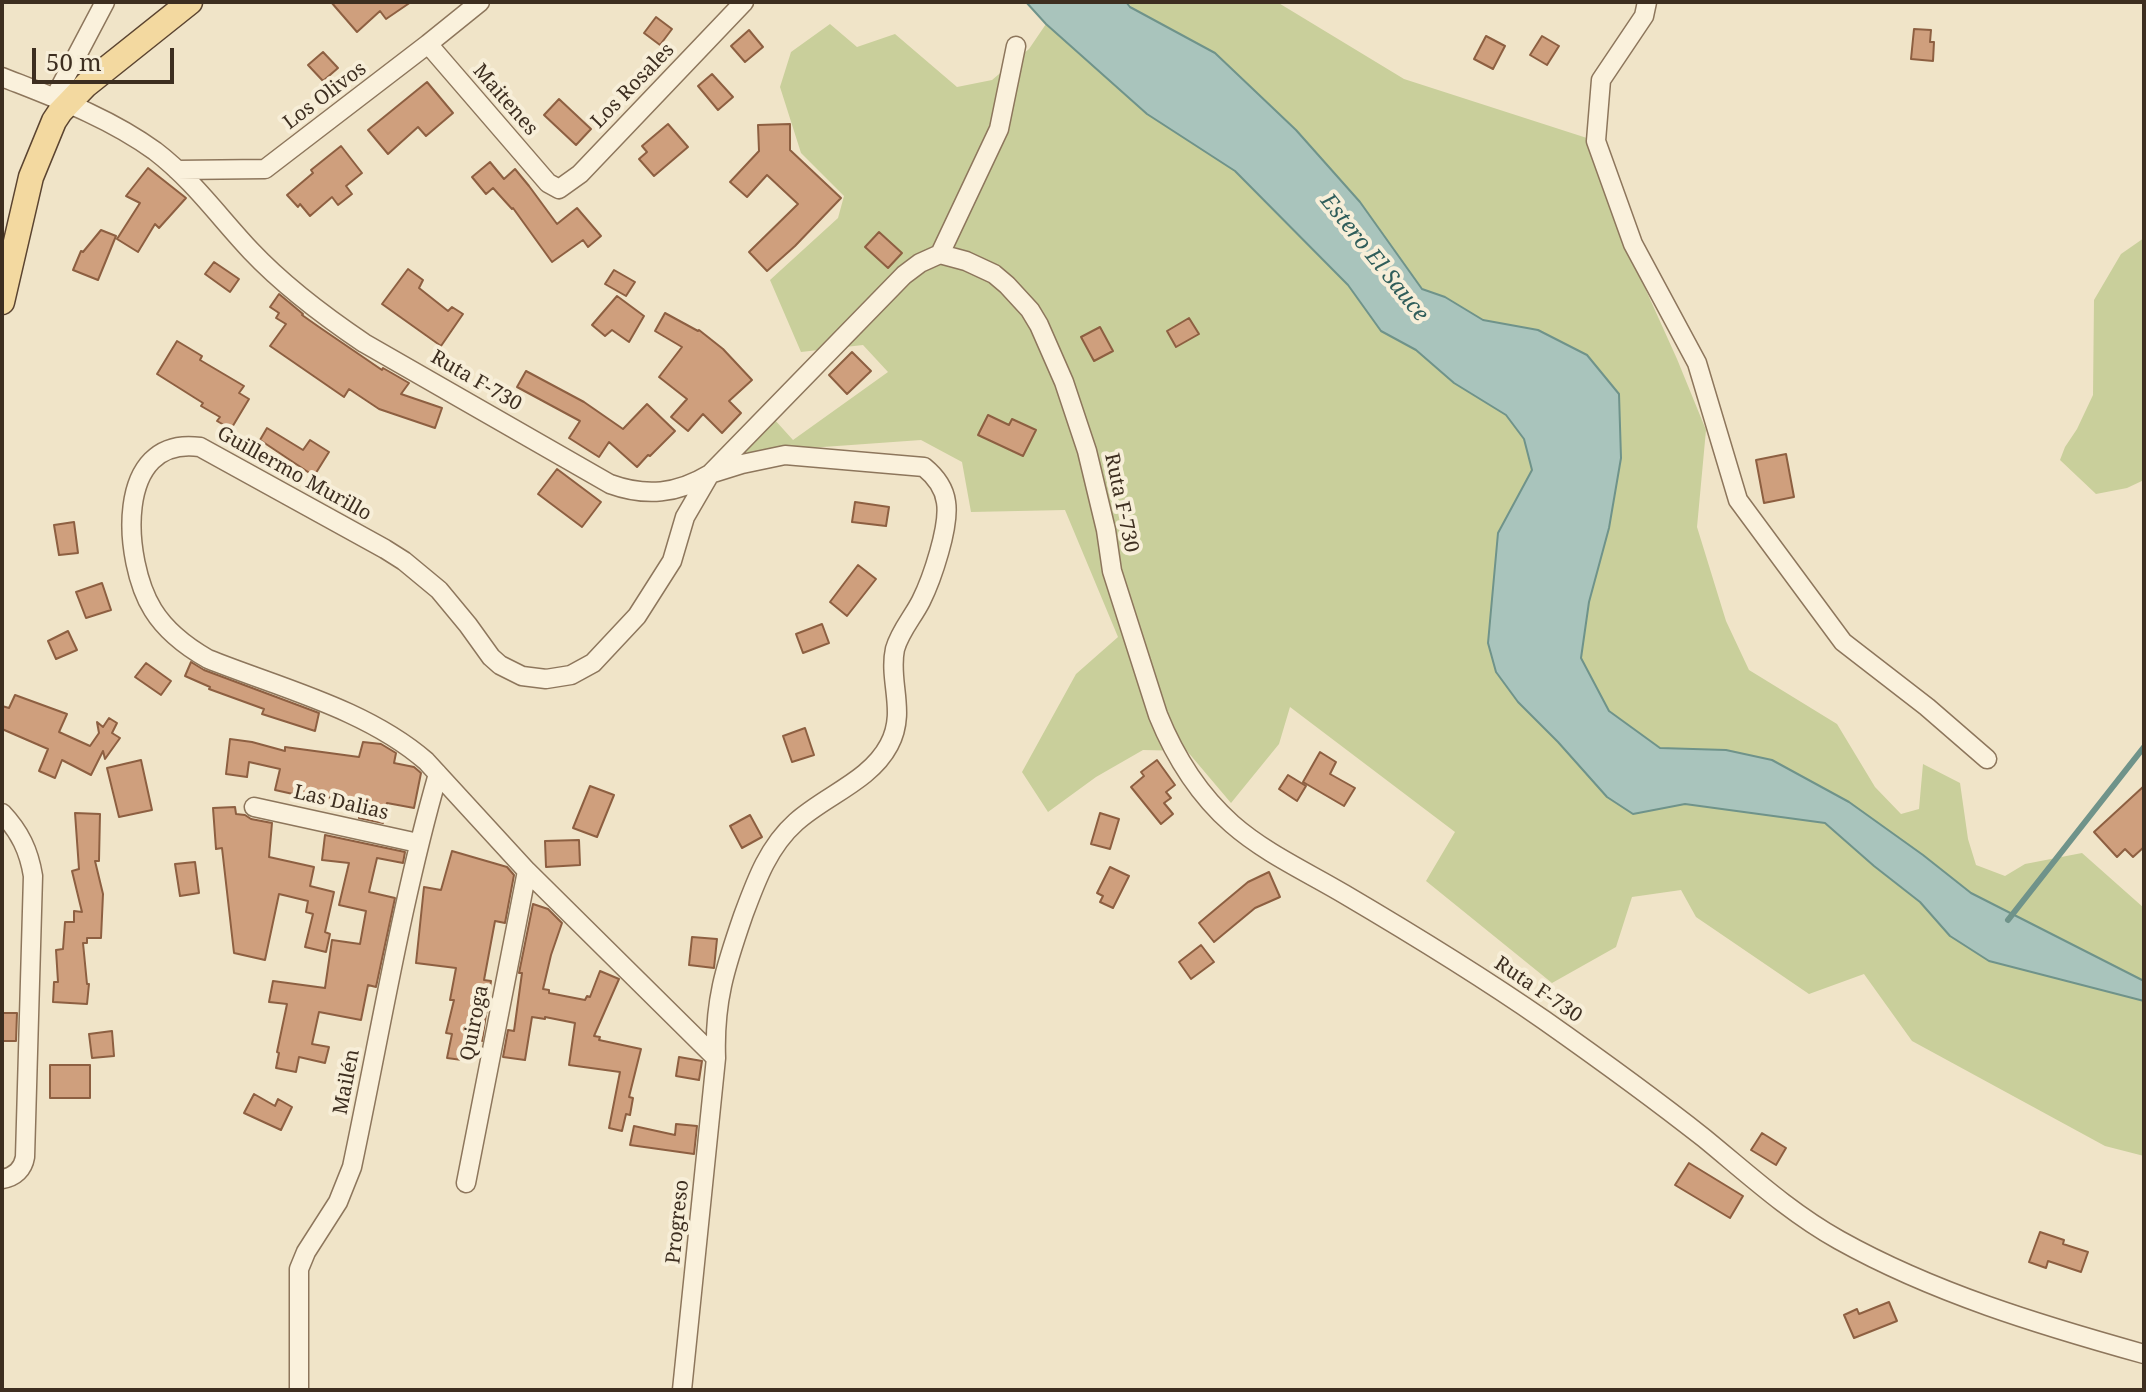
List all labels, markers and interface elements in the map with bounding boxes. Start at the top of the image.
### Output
scale bar [36,32,178,82]
street label: Los Rosales [586,38,680,134]
text: 50 m [46,45,102,78]
street label: Los Olivos [279,57,371,135]
street label: Maitenes [467,59,543,141]
water label: Estero El Sauce [1314,189,1434,327]
street label: Ruta F-730 [426,345,526,417]
street label: Guillermo Murillo [213,422,375,526]
street label: Ruta F-730 [1099,451,1143,555]
street label: Las Dalias [291,780,391,826]
street label: Ruta F-730 [1489,952,1587,1028]
street label: Quiroga [456,983,494,1063]
street label: Mailén [329,1047,365,1117]
street label: Progreso [662,1179,694,1265]

